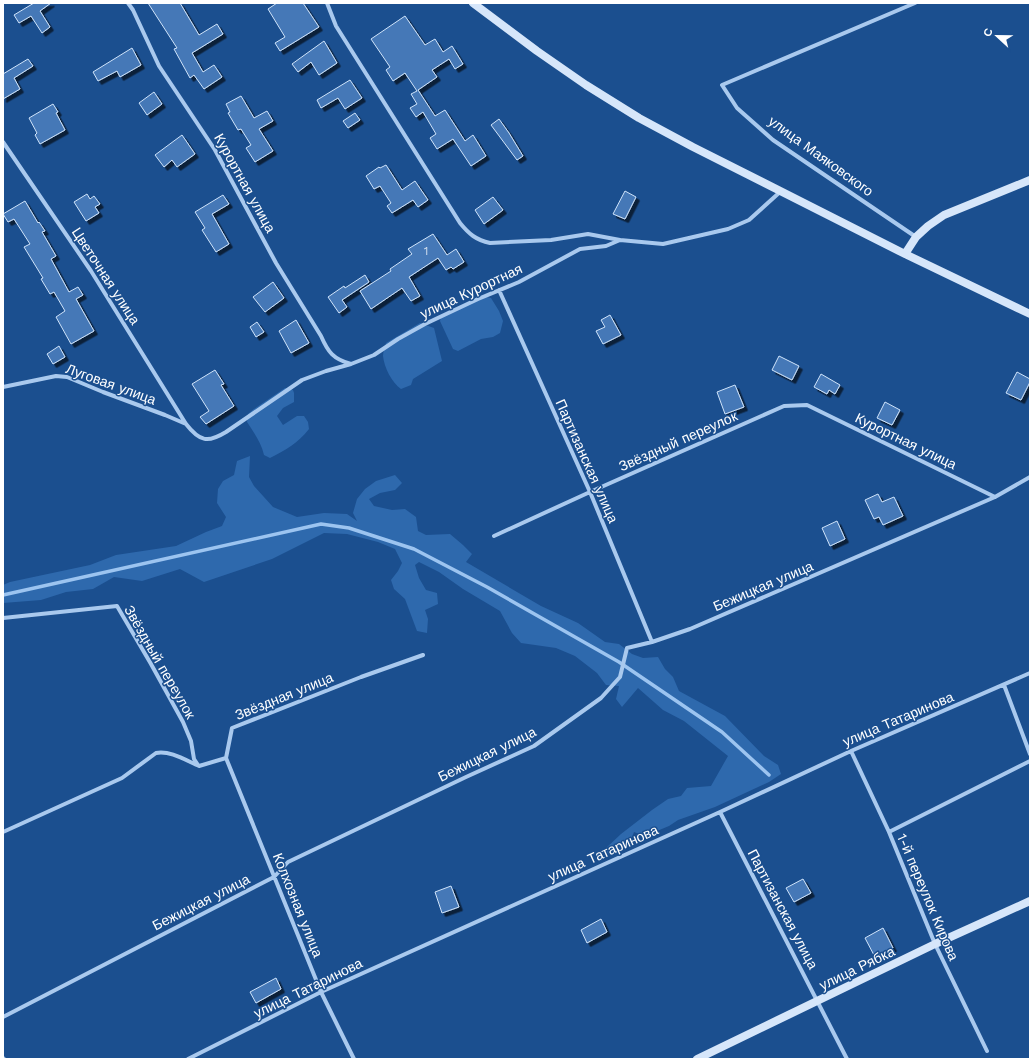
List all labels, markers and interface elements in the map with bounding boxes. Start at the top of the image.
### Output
north arrow [977,16,1017,56]
text: С [981,26,996,39]
street label: улица Маяковского [766,113,877,199]
street label: Курортная улица [211,131,279,236]
street label: Цветочная улица [69,225,143,328]
house number: 1 [424,244,428,258]
street label: улица Курортная [417,260,525,322]
street label: Луговая улица [64,360,158,408]
street label: Партизанская улица [553,397,622,525]
street label: Звёздный переулок [616,407,741,474]
street label: Курортная улица [853,410,959,473]
street label: Бежицкая улица [711,558,816,614]
street label: Звёздный переулок [121,603,199,722]
street label: Звёздная улица [233,669,336,723]
street label: улица Татаринова [840,688,956,750]
street label: Бежицкая улица [435,723,539,785]
street label: улица Татаринова [545,821,661,884]
street label: 1-й переулок Кирова [894,831,962,963]
street label: Партизанская улица [745,846,822,972]
street label: Колхозная улица [270,851,326,960]
street label: Бежицкая улица [150,870,253,933]
street label: улица Рябка [817,943,898,993]
street label: улица Татаринова [251,955,365,1021]

